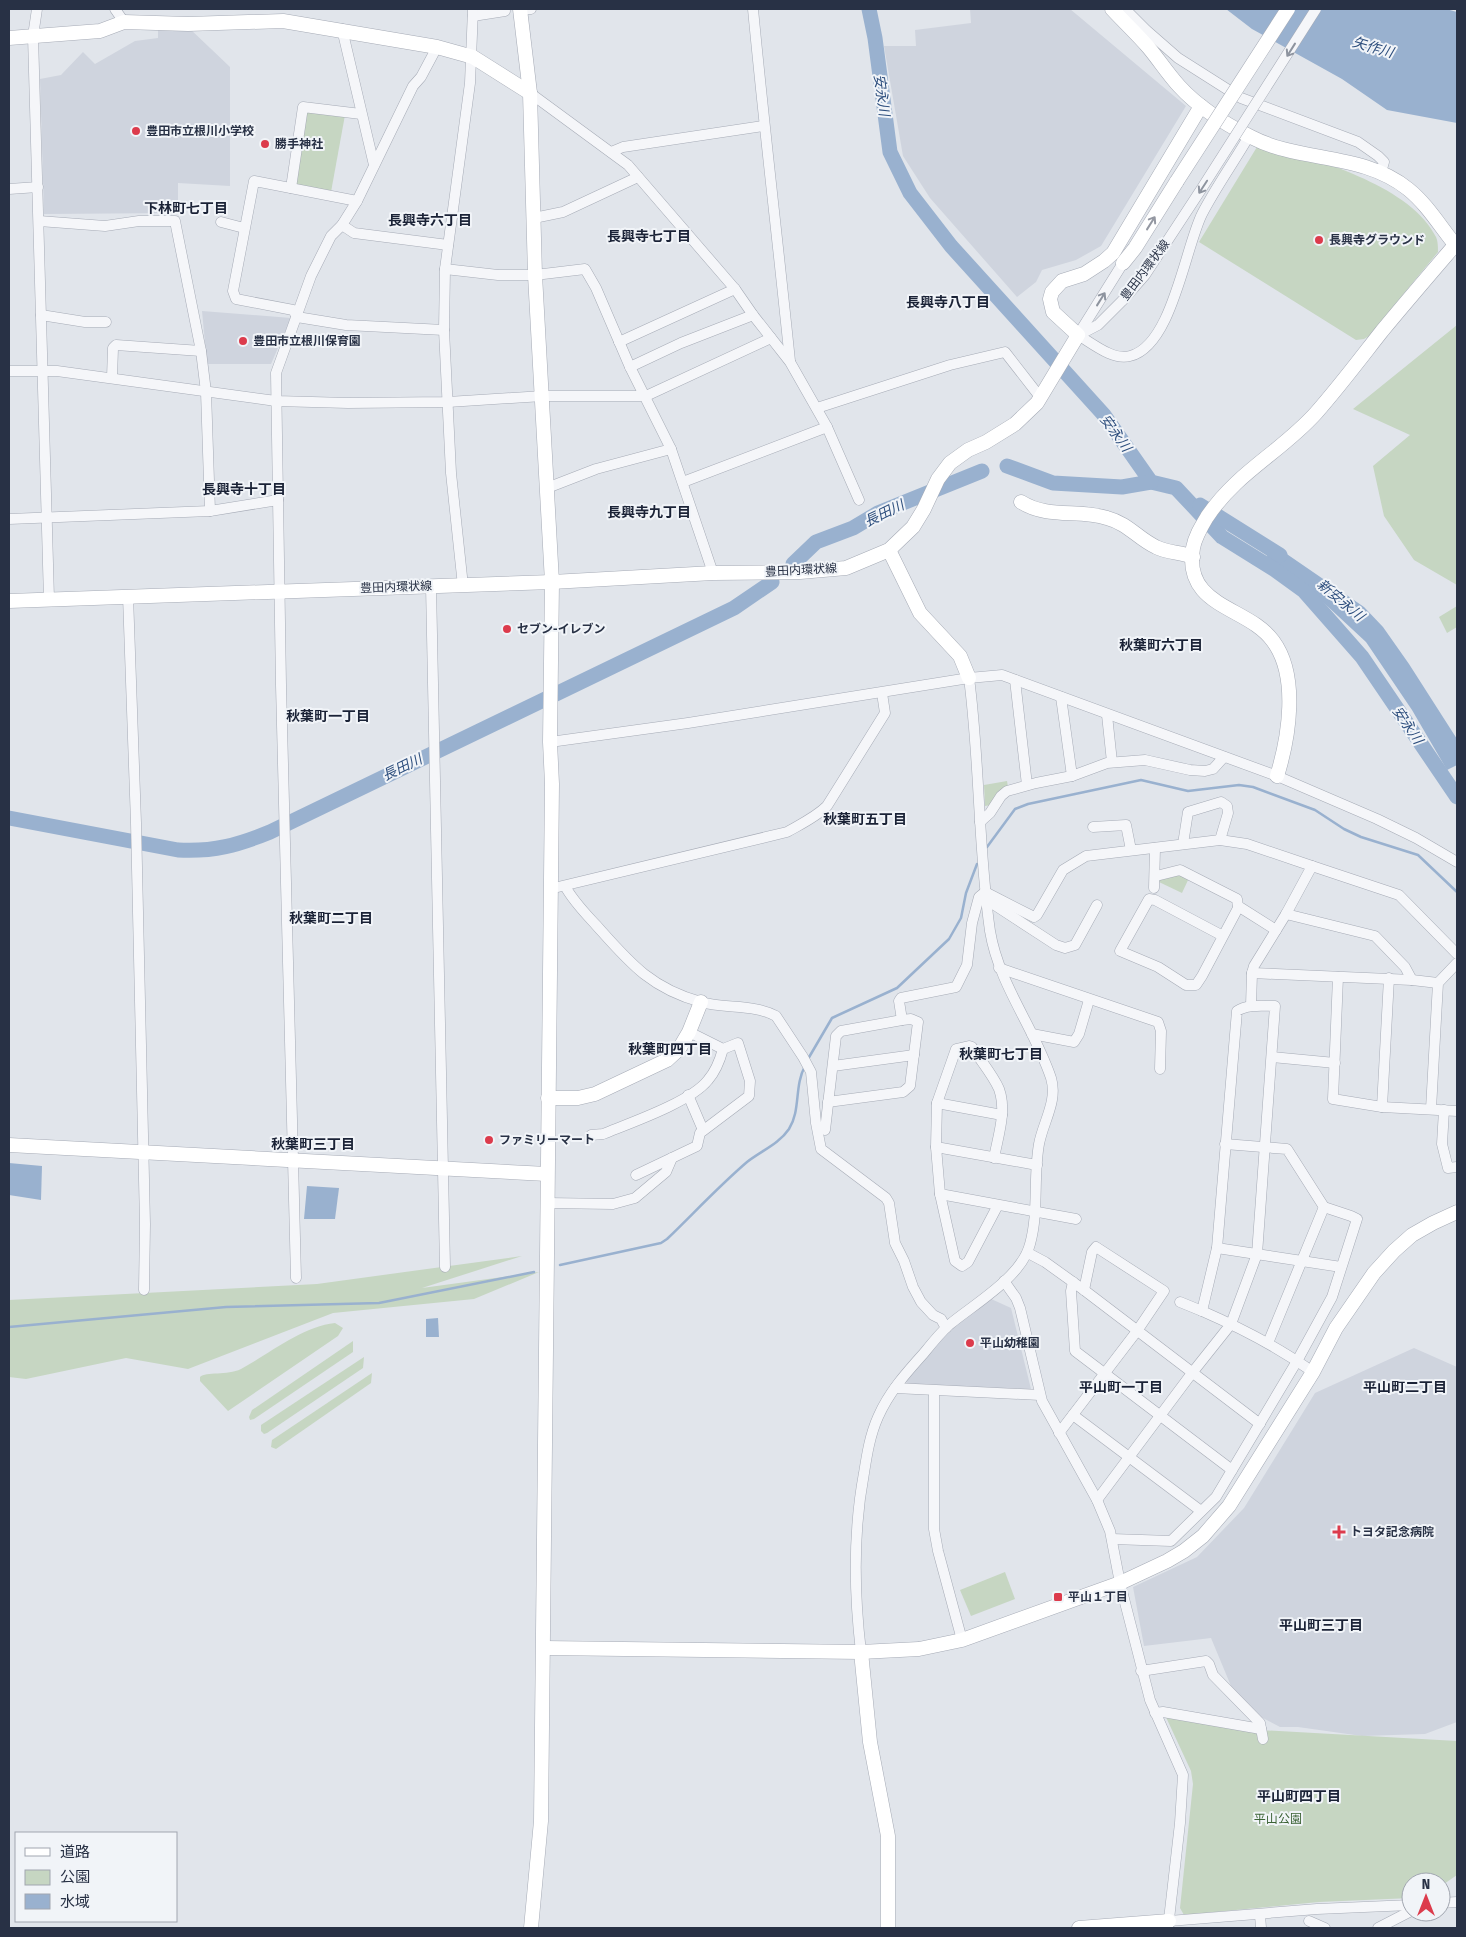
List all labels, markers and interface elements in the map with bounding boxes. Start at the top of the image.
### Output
water label: 矢作川 [1350,34,1397,62]
one-way arrow [1285,43,1295,57]
water label: 安永川 [870,73,893,119]
place label: 豊田市立根川小学校 [146,124,254,138]
marker: 豊田市立根川小学校 [130,125,142,137]
place label: 勝手神社 [275,137,323,151]
marker: 勝手神社 [259,138,271,150]
one-way arrow [1198,180,1208,194]
district label: 下林町七丁目 [144,200,228,217]
district label: 長興寺六丁目 [388,212,472,229]
one-way arrow [1146,216,1156,230]
district label: 長興寺七丁目 [607,228,691,245]
place label: 長興寺グラウンド [1329,233,1425,247]
marker: 長興寺グラウンド [1313,234,1325,246]
street label: 豊田内環状線 [1118,237,1172,303]
one-way arrow [1095,292,1106,306]
district label: 長興寺八丁目 [906,294,990,311]
place label: 豊田市立根川保育園 [253,334,361,348]
marker: 豊田市立根川保育園 [237,335,249,347]
water label: 安永川 [1096,411,1136,457]
district label: 長興寺十丁目 [202,481,286,498]
water label: 長田川 [862,496,909,530]
district label: 長興寺九丁目 [607,504,691,521]
street label: 豊田内環状線 [765,561,837,579]
water label: 新安永川 [1314,576,1369,626]
street label: 豊田内環状線 [360,579,432,595]
place label: セブン-イレブン [517,622,606,636]
marker: セブン-イレブン [501,623,513,635]
district label: 秋葉町六丁目 [1119,637,1203,654]
water label: 安永川 [1389,703,1427,749]
district label: 秋葉町一丁目 [286,708,370,725]
water label: 長田川 [380,750,427,784]
district label: 秋葉町五丁目 [823,811,907,828]
district label: 秋葉町二丁目 [289,910,373,927]
district label: 秋葉町四丁目 [628,1041,712,1058]
district label: 秋葉町七丁目 [959,1046,1043,1063]
place label: ファミリーマート [499,1133,595,1147]
marker: ファミリーマート [483,1134,495,1146]
district label: 秋葉町三丁目 [271,1136,355,1153]
place label: 平山幼稚園 [980,1336,1040,1350]
marker: 平山幼稚園 [964,1337,976,1349]
district label: 平山町一丁目 [1079,1379,1163,1396]
district label: 平山町二丁目 [1363,1379,1447,1396]
marker: トヨタ記念病院 [1332,1525,1346,1539]
place label: トヨタ記念病院 [1350,1525,1434,1539]
place label: 平山１丁目 [1068,1590,1128,1604]
marker: 平山１丁目 [1052,1591,1064,1603]
district label: 平山町三丁目 [1279,1617,1363,1634]
district label: 平山町四丁目 [1257,1788,1341,1805]
park label: 平山公園 [1254,1812,1302,1826]
legend [15,1832,178,1922]
text: 道路 [60,1843,90,1861]
text: 公園 [60,1868,90,1886]
north arrow [1401,1872,1451,1922]
text: N [1422,1876,1430,1893]
text: 水域 [60,1893,90,1911]

